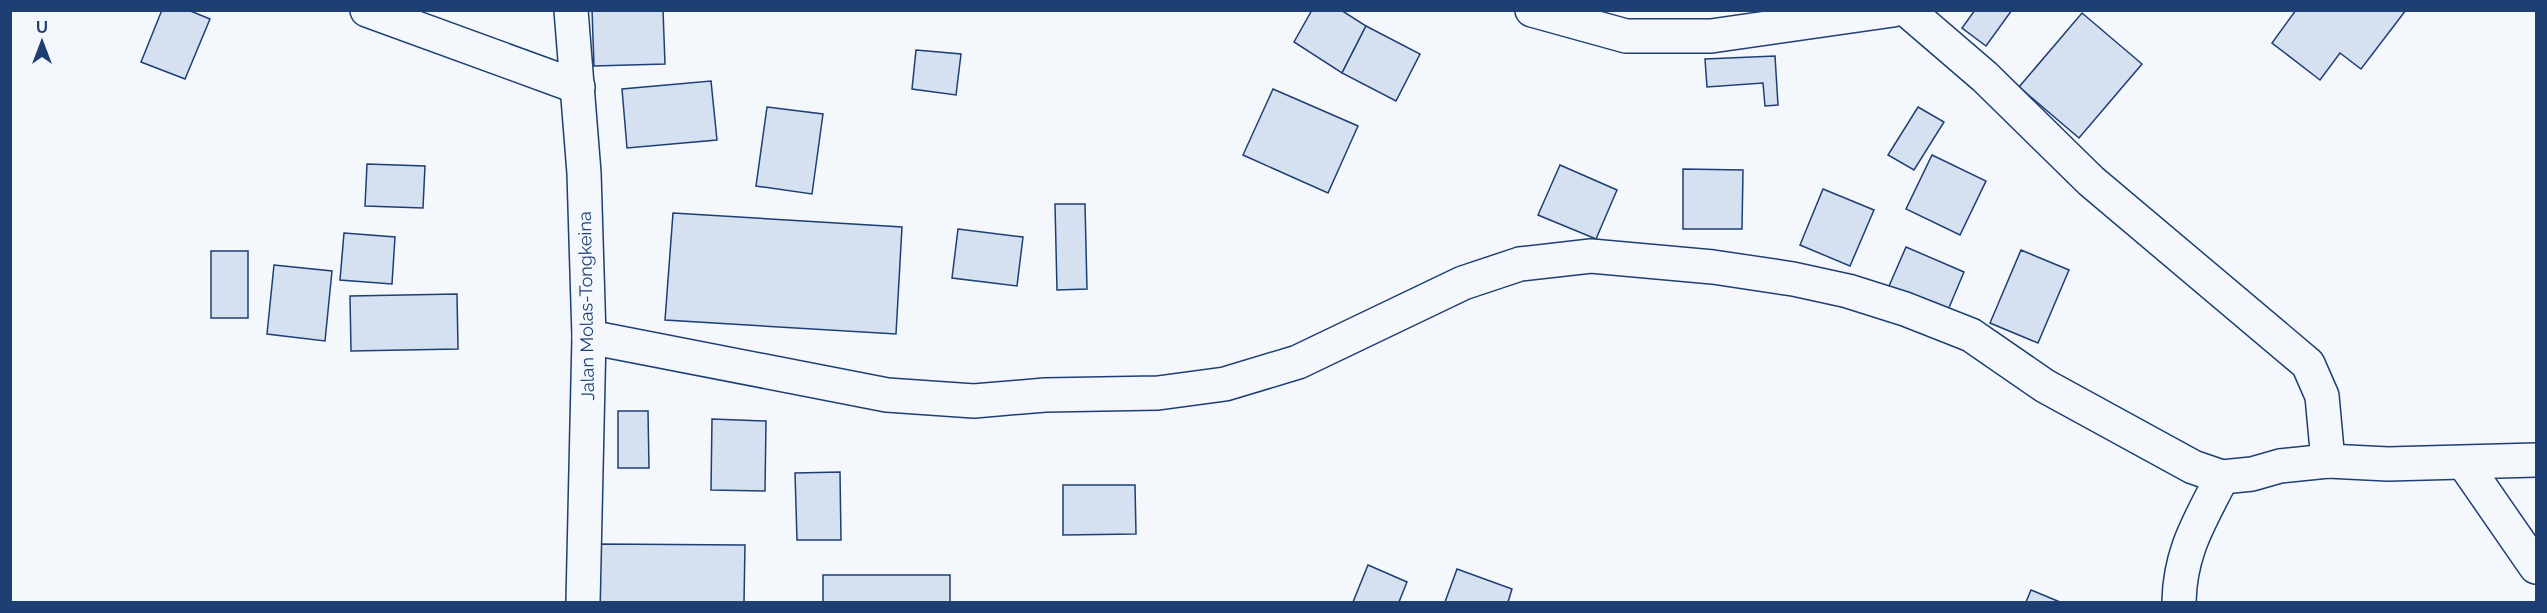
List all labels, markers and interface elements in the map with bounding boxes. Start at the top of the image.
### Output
north arrow [12,12,72,72]
text: U [36,18,48,37]
street label: Jalan Molas-Tongkeina [574,211,598,401]

